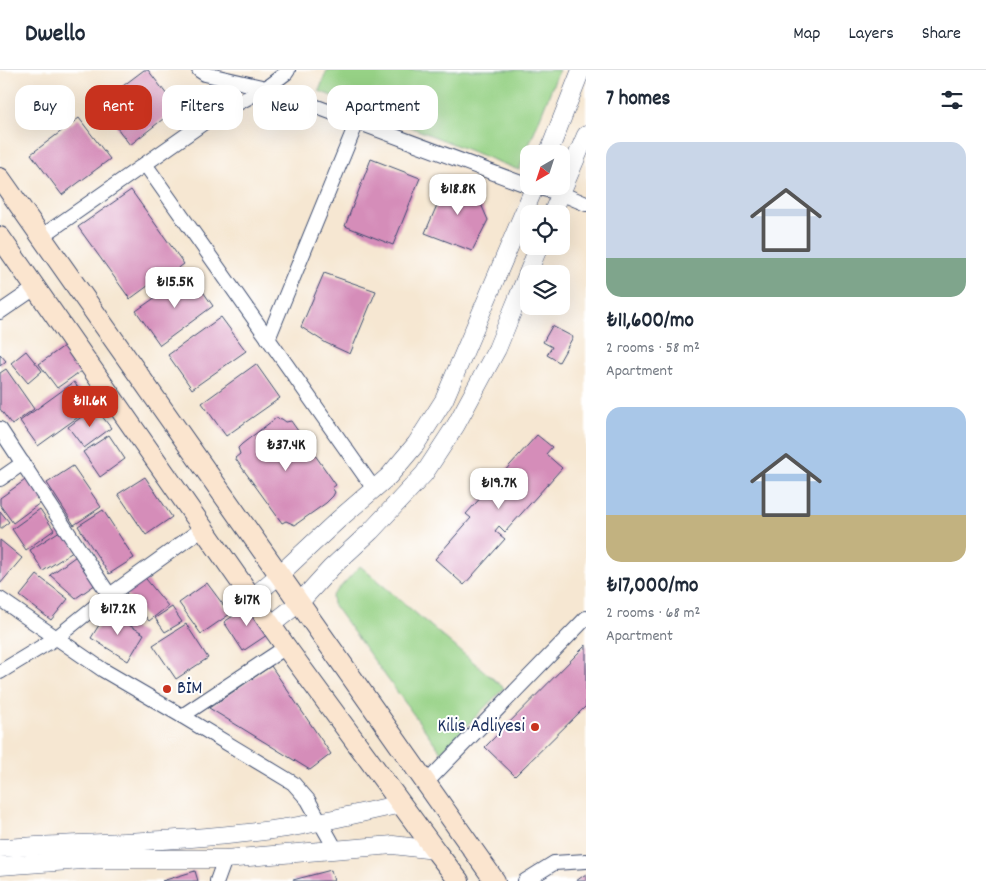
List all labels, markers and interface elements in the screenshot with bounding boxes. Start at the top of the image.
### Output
text: Dwello [25,18,86,52]
text: Map [793,22,820,47]
text: Layers [848,22,894,47]
text: Share [922,22,961,47]
chip: Buy [15,85,75,130]
chip: Rent [85,85,152,130]
chip: Filters [162,85,243,130]
chip: New [253,85,317,130]
chip: Apartment [327,85,438,130]
text: 7 homes [606,85,670,115]
icon: filters [938,86,966,114]
north arrow [520,145,570,195]
map controls [520,145,570,315]
pin: ₺18.8K [417,174,499,216]
icon: home [741,175,831,265]
text: ₺18.8K [440,178,476,201]
button: locate [520,205,570,255]
button: layers [520,265,570,315]
pin: ₺15.5K [134,266,216,309]
text: ₺15.5K [156,271,194,294]
text: ₺11,600/mo [606,307,694,337]
text: 2 rooms · 58 m² [606,337,700,360]
text: Apartment [606,360,673,383]
pin: ₺11.6K [49,386,131,428]
text: ₺11.6K [73,390,107,413]
pin: ₺37.4K [245,430,327,472]
text: ₺37.4K [267,434,305,457]
icon: home [741,440,831,530]
pin: ₺19.7K [458,468,540,510]
text: ₺19.7K [481,472,517,495]
text: ₺17,000/mo [606,572,698,602]
pin: ₺17K [217,584,277,627]
text: ₺17K [234,589,260,612]
pin: ₺17.2K [77,594,159,636]
text: ₺17.2K [100,598,136,621]
text: 2 rooms · 68 m² [606,602,700,625]
text: Apartment [606,625,673,648]
place label: BİM [177,676,202,703]
marker: BİM [161,683,173,695]
place label: Kilis Adliyesi [438,714,526,741]
marker: Kilis Adliyesi [529,721,541,733]

